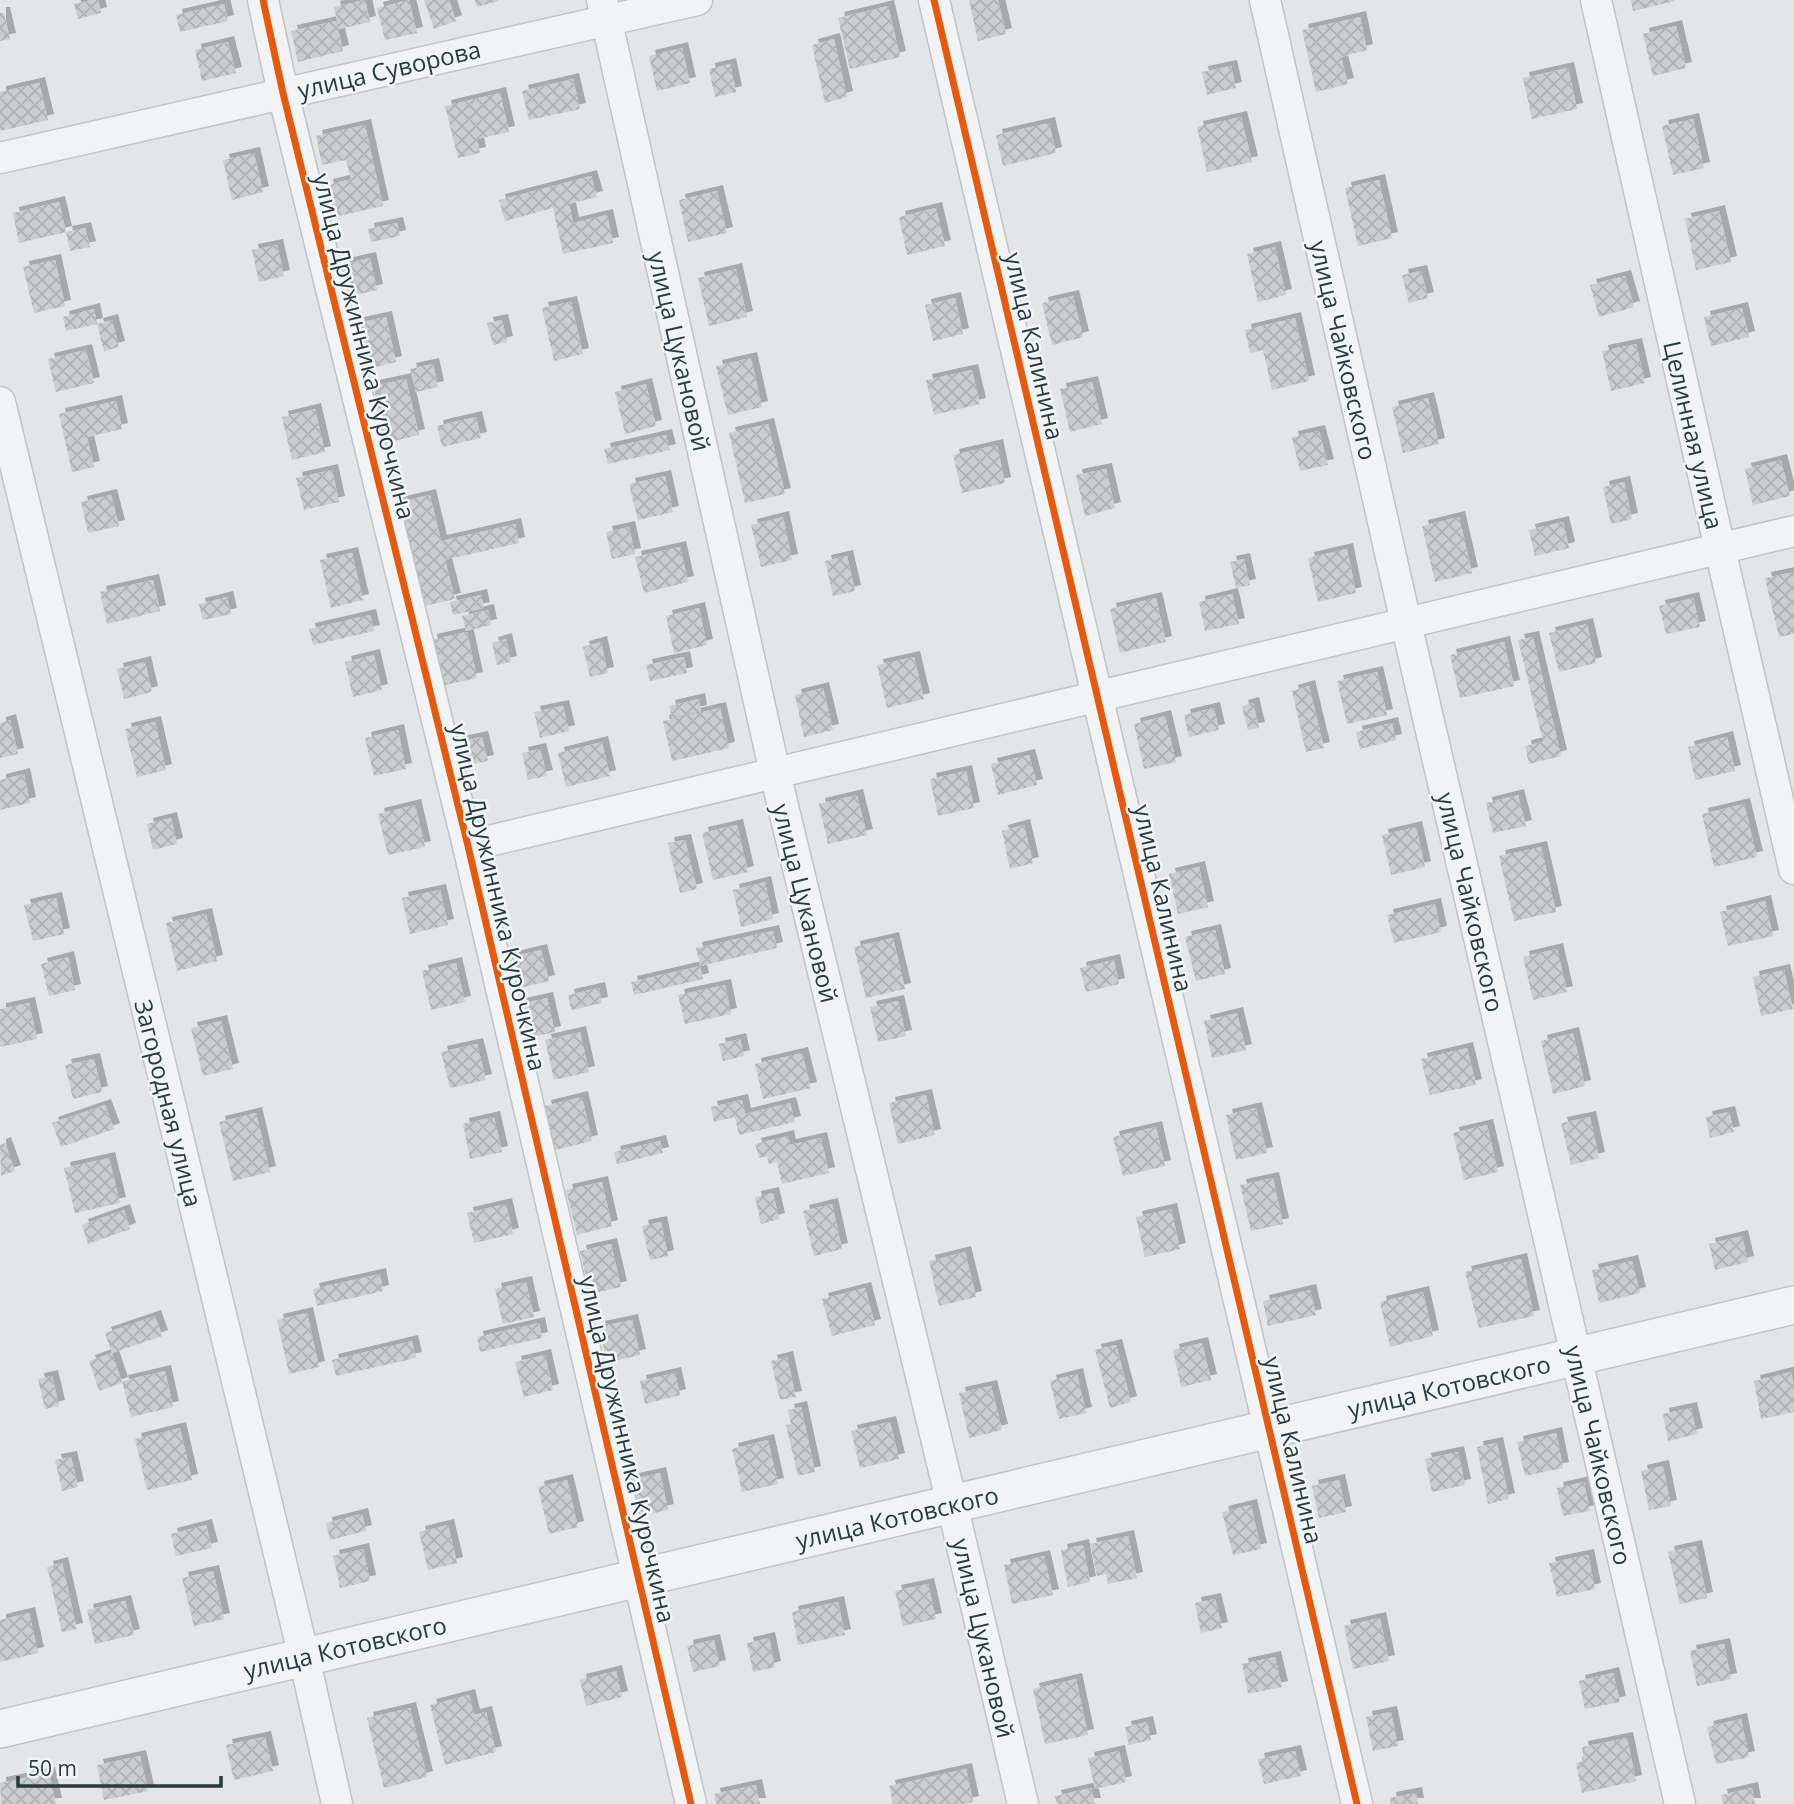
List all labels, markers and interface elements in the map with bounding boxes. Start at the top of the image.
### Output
street label: улица Суворова [294,32,484,106]
street label: улица Дружинника Курочкина [306,169,424,523]
street label: улица Чайковского [1303,237,1385,463]
street label: улица Цукановой [641,248,719,454]
street label: улица Калинина [997,249,1073,443]
street label: Целинная улица [1656,337,1732,533]
street label: улица Дружинника Курочкина [443,720,555,1074]
street label: улица Чайковского [1430,789,1512,1015]
street label: улица Цукановой [765,800,847,1006]
street label: улица Калинина [1126,801,1202,995]
street label: Загородная улица [127,996,211,1210]
street label: улица Дружинника Курочкина [572,1272,684,1626]
street label: улица Чайковского [1558,1342,1640,1568]
street label: улица Котовского [1344,1347,1554,1425]
street label: улица Калинина [1256,1353,1332,1547]
street label: улица Котовского [792,1478,1002,1556]
street label: улица Цукановой [945,1535,1023,1741]
street label: улица Котовского [240,1608,450,1686]
scale bar [18,1744,220,1788]
text: 50 m [28,1754,77,1782]

